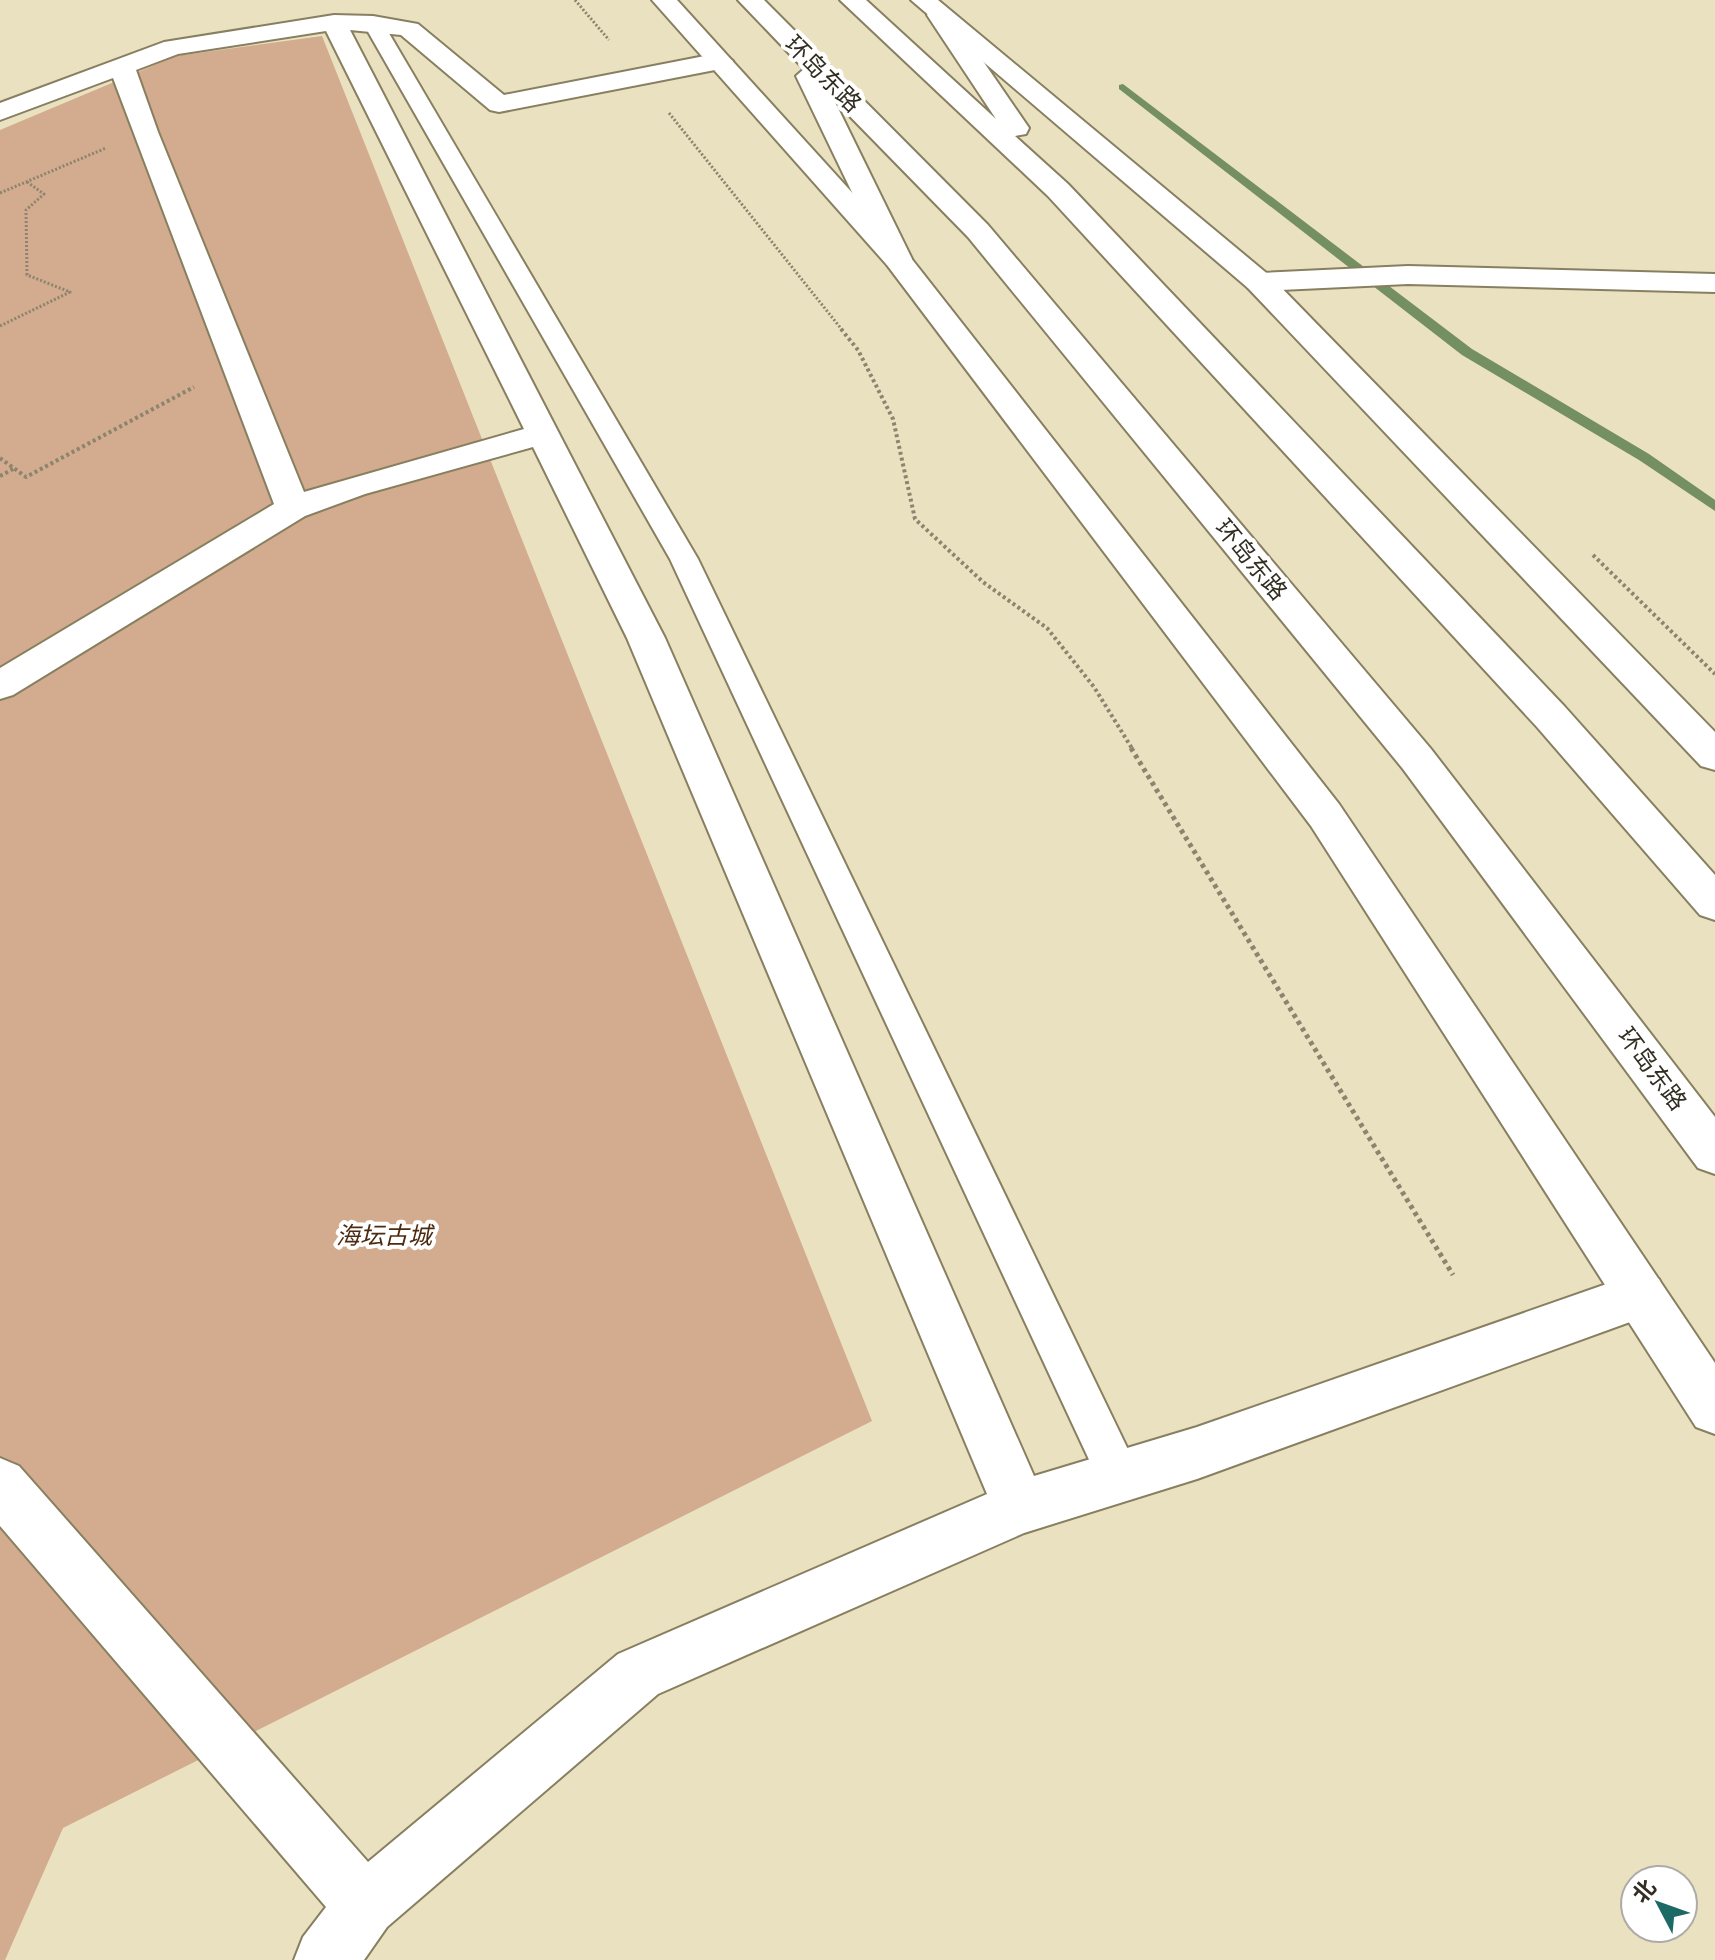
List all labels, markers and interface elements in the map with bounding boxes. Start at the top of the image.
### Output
street label: 环岛东路 [779,29,868,118]
street label: 环岛东路 [1209,514,1293,606]
street label: 环岛东路 [1612,1022,1693,1116]
park label: 海坛古城 [336,1221,435,1250]
north arrow [1619,1864,1699,1944]
text: 北 [1627,1874,1662,1908]

